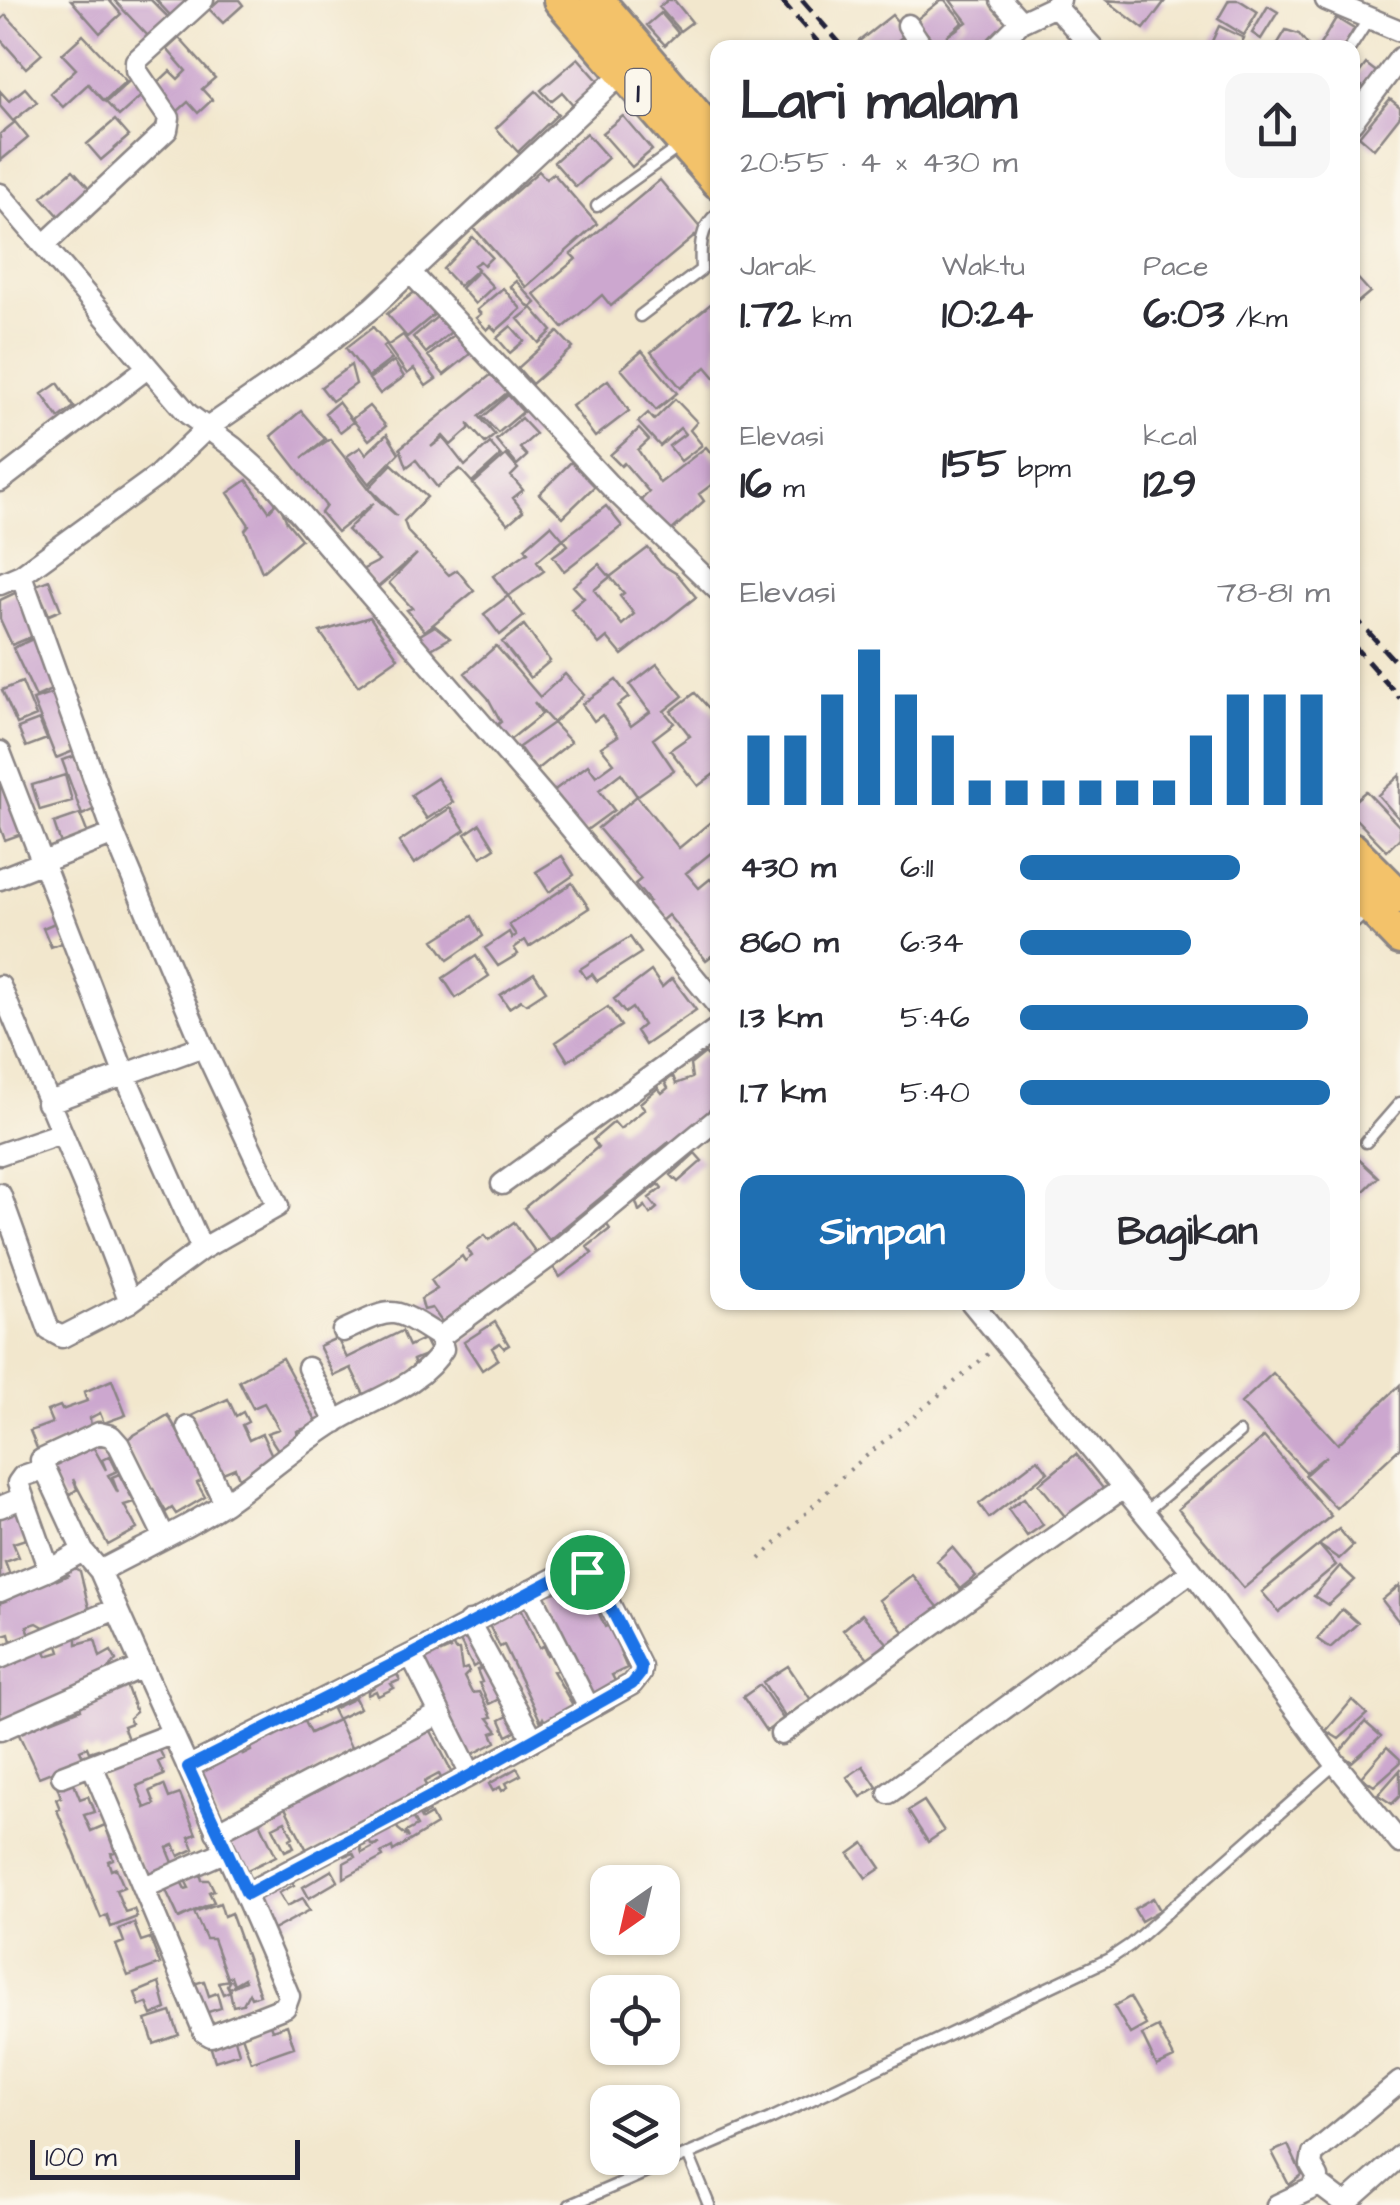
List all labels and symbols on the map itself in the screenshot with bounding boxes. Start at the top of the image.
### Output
road number: 1 [626,69,650,115]
pin [545,1530,630,1615]
north arrow [590,1865,680,1955]
scale bar [30,2135,300,2180]

